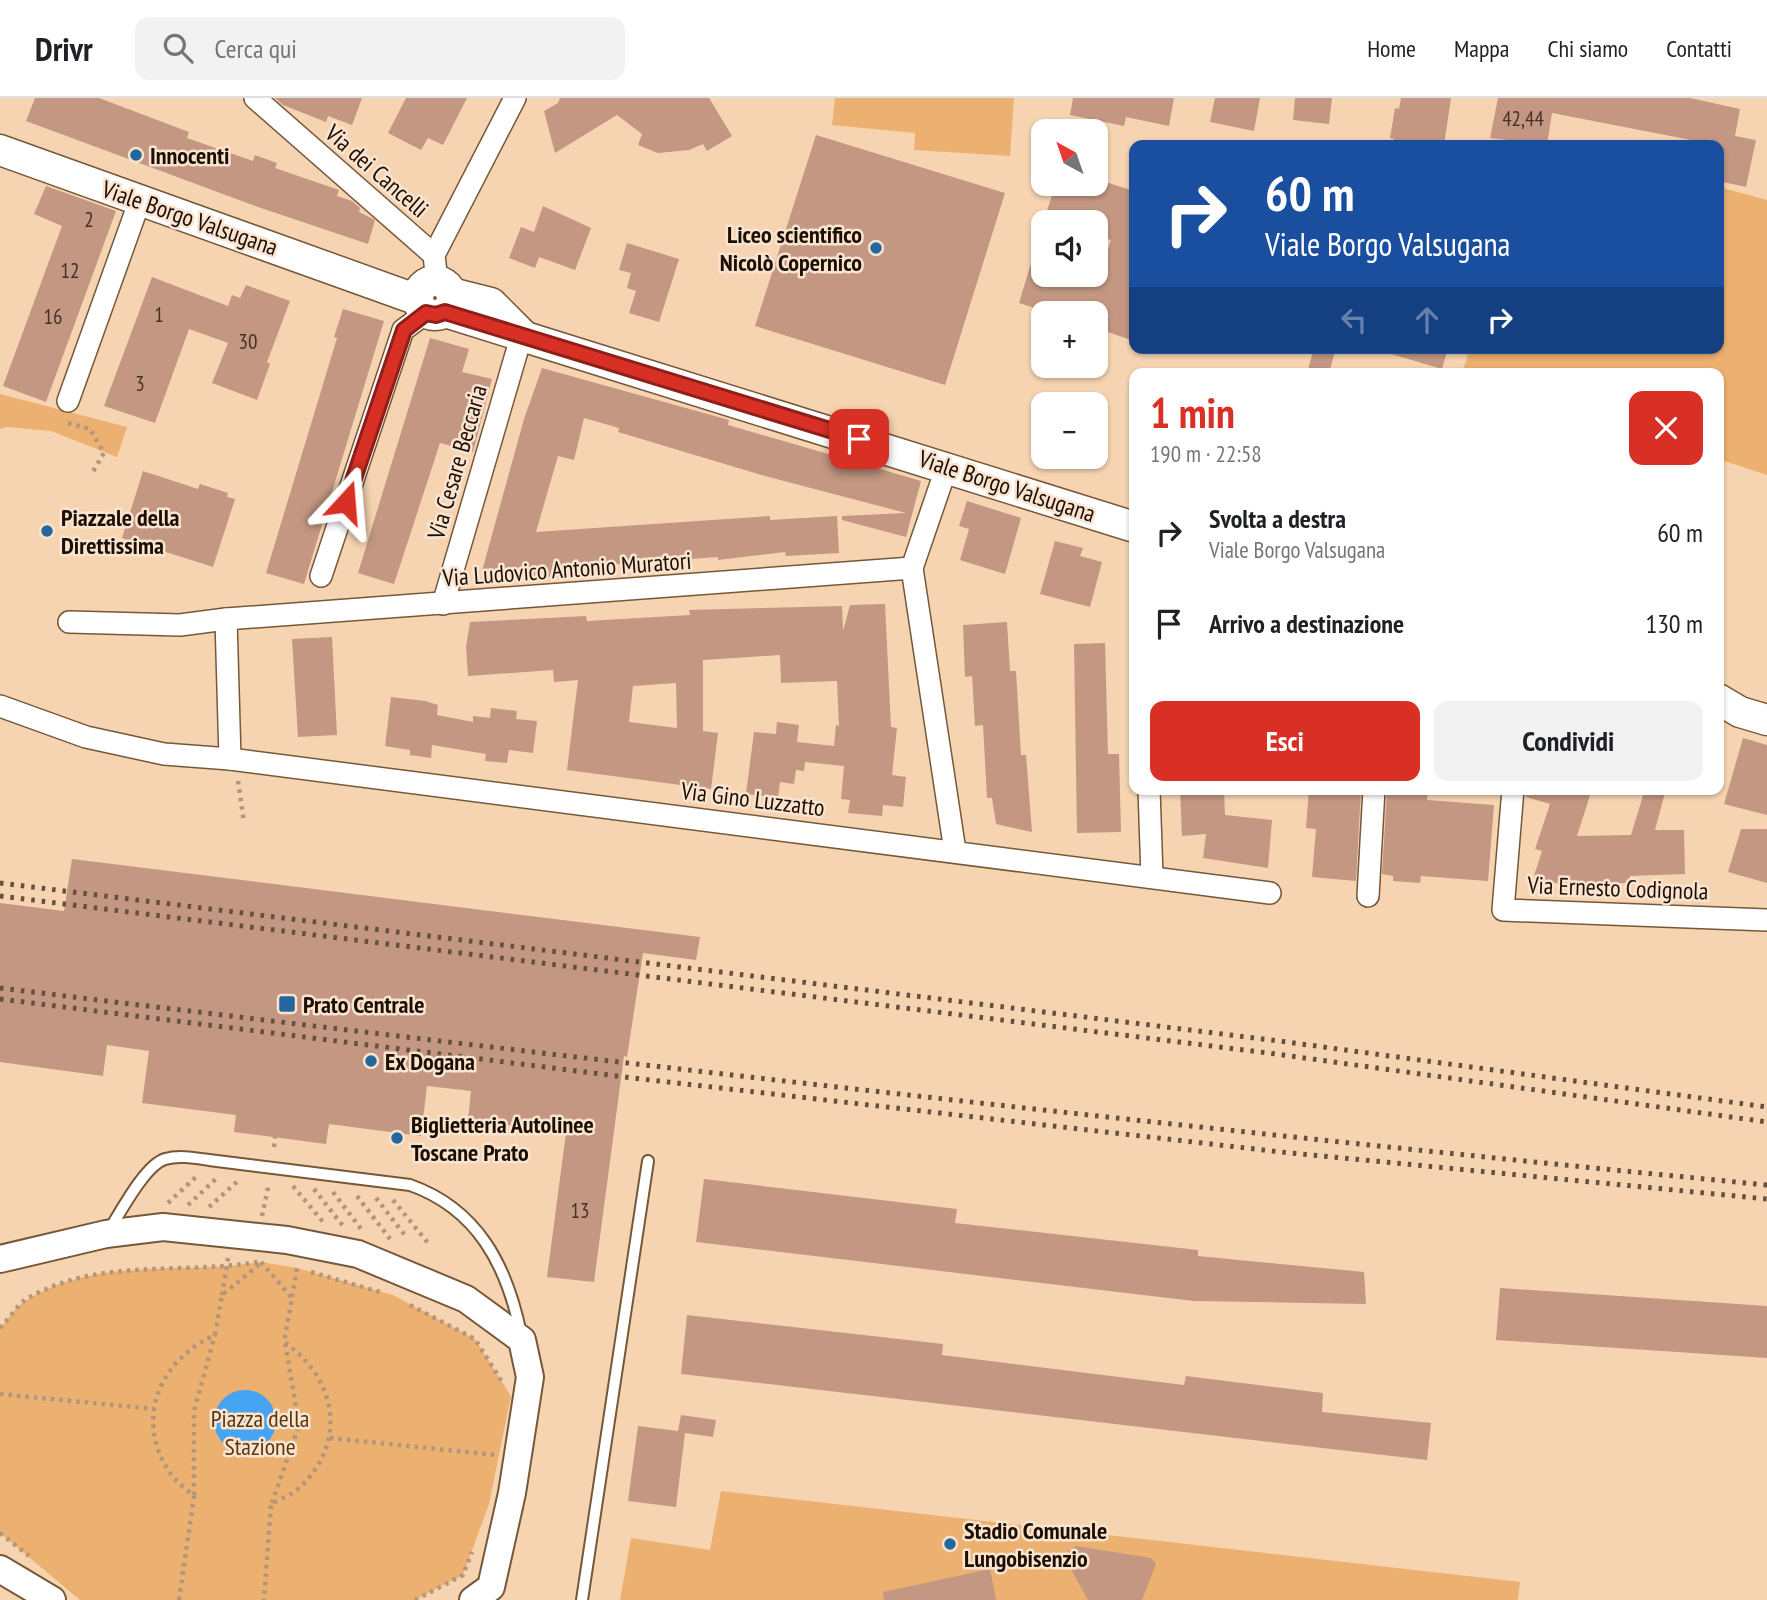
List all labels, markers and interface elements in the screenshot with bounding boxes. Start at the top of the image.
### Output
search box [135,17,625,80]
text: Drivr [35,27,93,70]
icon: search [159,29,197,67]
text: Cerca qui [215,32,297,65]
text: Home [1367,33,1416,64]
text: Mappa [1454,33,1509,64]
text: Chi siamo [1547,33,1628,64]
text: Contatti [1666,33,1732,64]
house number: 42,44 [1502,105,1544,132]
street label: Via dei Cancelli [318,117,435,224]
north arrow [1031,119,1108,196]
map controls [1031,119,1108,469]
place label: Innocenti [150,140,229,171]
marker: Innocenti [128,147,144,163]
text: 60 m [1265,161,1354,225]
icon: right [1150,168,1241,259]
street label: Viale Borgo Valsugana [97,173,282,263]
house number: 2 [84,206,94,233]
button: sound [1031,210,1108,287]
place label: Liceo scientifico Nicolò Copernico [720,219,862,278]
text: Viale Borgo Valsugana [1265,223,1510,265]
marker: Liceo scientifico Nicolò Copernico [868,240,884,256]
house number: 12 [61,257,79,284]
house number: 1 [154,301,164,328]
button: + [1031,301,1108,378]
icon: left [1335,301,1373,339]
icon: ahead [1408,301,1446,339]
icon: right [1481,301,1519,339]
house number: 16 [44,303,62,330]
house number: 30 [239,328,257,355]
house number: 3 [135,370,145,397]
street label: Via Cesare Beccaria [420,381,494,544]
text: 1 min [1150,385,1235,440]
button: close [1629,391,1703,465]
button: − [1031,392,1108,469]
pin [829,409,889,469]
icon: arrive [840,420,878,458]
text: 190 m · 22:58 [1150,439,1262,468]
street label: Viale Borgo Valsugana [914,443,1099,529]
position arrow [309,465,383,539]
place label: Piazzale della Direttissima [61,502,180,561]
text: Svolta a destra [1209,502,1346,535]
icon: right [1150,514,1188,552]
text: 60 m [1657,516,1703,549]
marker: Piazzale della Direttissima [39,523,55,539]
text: Viale Borgo Valsugana [1209,535,1385,564]
street label: Via Ludovico Antonio Muratori [441,545,692,593]
icon: arrive [1150,605,1188,643]
text: Arrivo a destinazione [1209,607,1404,640]
text: 130 m [1645,607,1703,640]
button: Esci [1150,701,1420,781]
button: Condividi [1434,701,1703,781]
street label: Via Gino Luzzatto [679,775,827,823]
street label: Via Ernesto Codignola [1526,869,1709,907]
place label: Prato Centrale [303,989,425,1020]
marker: Prato Centrale [277,994,297,1014]
place label: Ex Dogana [385,1046,475,1077]
marker: Ex Dogana [363,1053,379,1069]
place label: Biglietteria Autolinee Toscane Prato [411,1109,594,1168]
marker: Biglietteria Autolinee Toscane Prato [389,1130,405,1146]
house number: 13 [571,1197,589,1224]
park label: Piazza della Stazione [211,1403,309,1462]
place label: Stadio Comunale Lungobisenzio [964,1515,1107,1574]
marker: Stadio Comunale Lungobisenzio [942,1536,958,1552]

